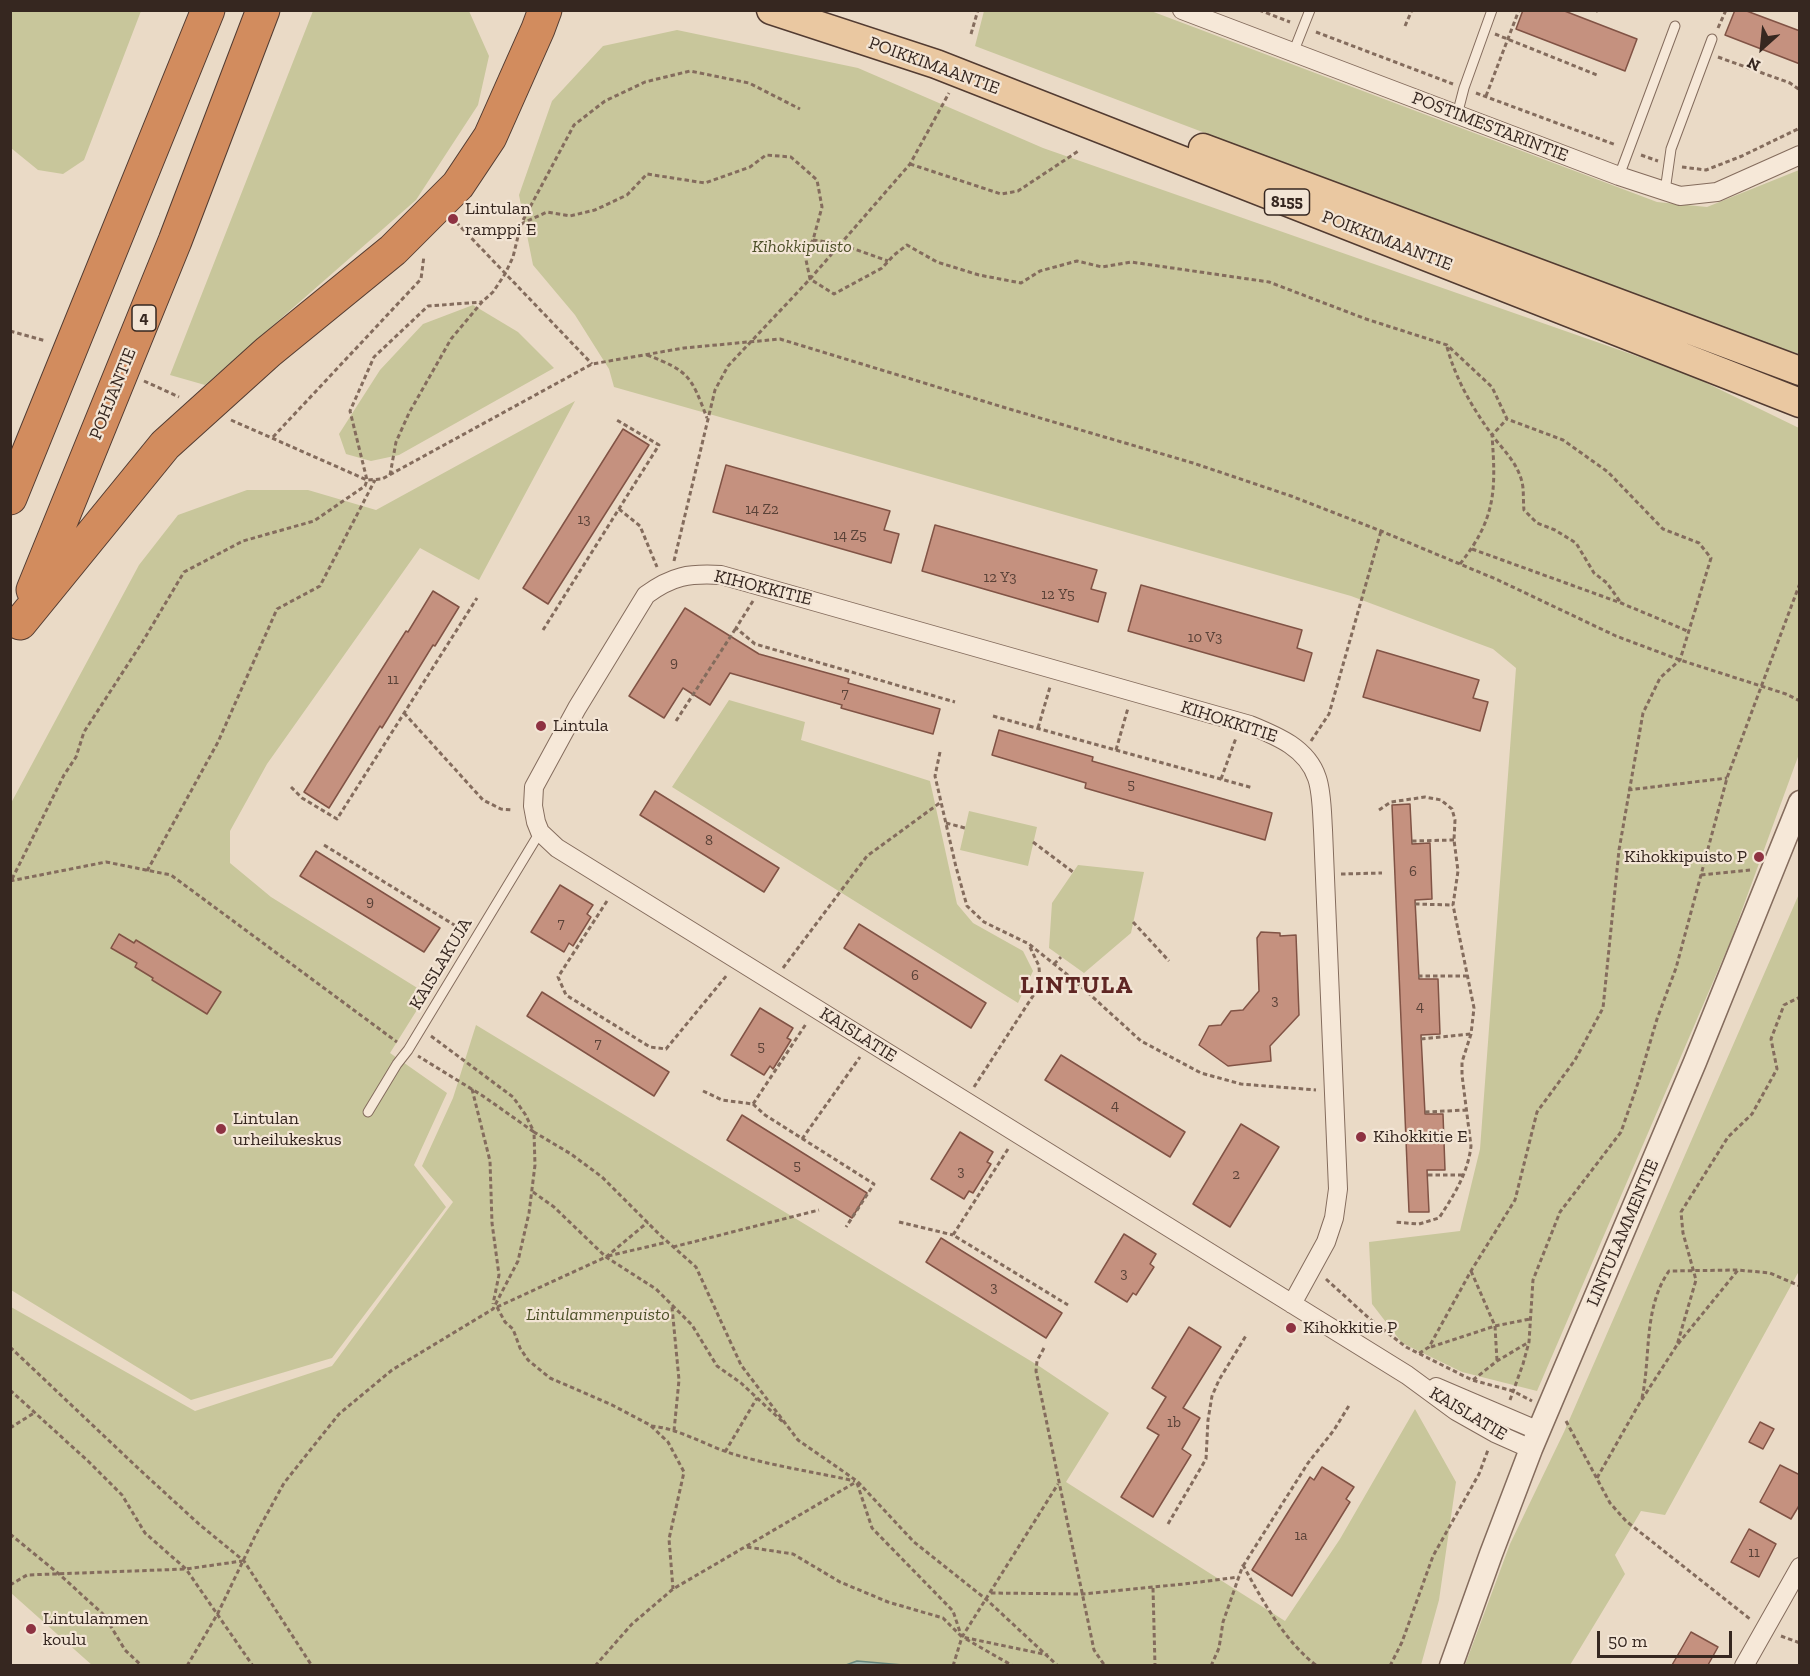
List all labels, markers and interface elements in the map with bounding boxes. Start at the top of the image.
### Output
north arrow [1732,18,1792,78]
street label: POIKKIMAANTIE [865,32,1003,100]
text: N [1744,53,1763,76]
street label: POSTIMESTARINTIE [1409,87,1571,167]
road number: 8155 [1264,189,1310,215]
place label: Lintulan ramppi E [465,198,536,240]
street label: POIKKIMAANTIE [1319,206,1455,276]
marker: Lintulan ramppi E [446,212,460,226]
park label: Kihokkipuisto [752,236,852,258]
road number: 4 [132,305,156,331]
street label: POHJANTIE [85,345,141,443]
house number: 14 Z2 [745,501,779,519]
house number: 13 [577,511,591,529]
house number: 14 Z5 [833,527,867,545]
street label: KIHOKKITIE [712,565,814,611]
house number: 12 Y3 [983,569,1017,587]
house number: 12 Y5 [1041,586,1075,604]
house number: 10 V3 [1188,629,1222,647]
house number: 9 [670,654,678,672]
house number: 11 [387,671,399,689]
house number: 7 [841,685,849,703]
street label: KIHOKKITIE [1178,696,1280,748]
place label: Lintula [553,715,608,737]
marker: Lintula [534,719,548,733]
house number: 5 [1127,776,1135,794]
house number: 8 [705,832,713,850]
place label: Kihokkipuisto P [1624,846,1747,868]
marker: Kihokkipuisto P [1752,850,1766,864]
house number: 6 [1409,863,1417,881]
house number: 9 [366,893,374,911]
street label: KAISLAKUJA [405,914,477,1014]
house number: 7 [557,915,565,933]
house number: 6 [911,967,919,985]
district label: LINTULA [1020,972,1134,1000]
house number: 3 [1271,992,1279,1010]
house number: 4 [1416,998,1424,1016]
street label: KAISLATIE [816,1003,900,1067]
house number: 7 [594,1035,602,1053]
house number: 5 [757,1038,765,1056]
house number: 4 [1111,1097,1119,1115]
place label: Lintulan urheilukeskus [233,1108,342,1150]
marker: Lintulan urheilukeskus [214,1122,228,1136]
place label: Kihokkitie E [1373,1126,1468,1148]
marker: Kihokkitie E [1354,1130,1368,1144]
street label: LINTULAMMENTIE [1582,1156,1664,1310]
house number: 5 [793,1157,801,1175]
house number: 3 [957,1163,965,1181]
house number: 2 [1232,1166,1240,1184]
house number: 3 [1120,1265,1128,1283]
house number: 3 [990,1279,998,1297]
park label: Lintulammenpuisto [526,1304,670,1326]
place label: Kihokkitie P [1303,1317,1397,1339]
marker: Kihokkitie P [1284,1321,1298,1335]
street label: KAISLATIE [1425,1382,1511,1446]
house number: 1b [1167,1414,1181,1432]
house number: 1a [1294,1527,1308,1545]
house number: 11 [1748,1544,1760,1562]
place label: Lintulammen koulu [43,1608,148,1650]
scale bar [1600,1619,1735,1657]
marker: Lintulammen koulu [24,1622,38,1636]
text: 50 m [1608,1630,1647,1652]

